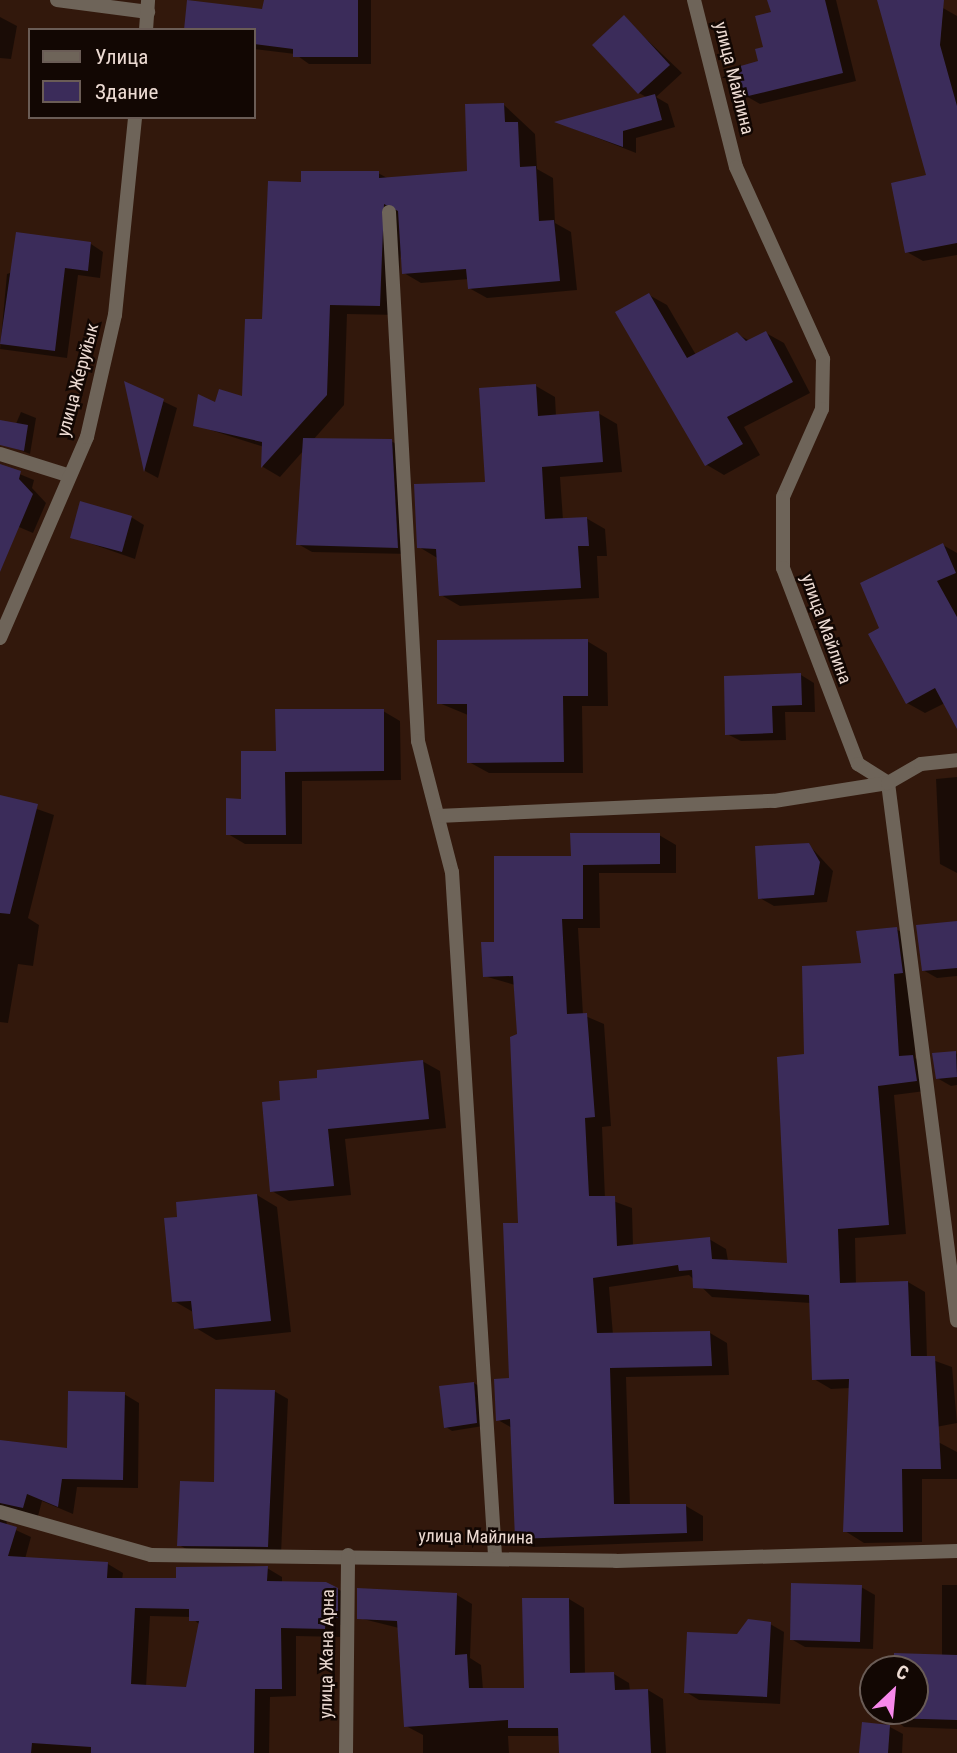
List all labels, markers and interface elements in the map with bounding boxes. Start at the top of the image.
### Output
street label: улица Майлина [710,19,758,137]
legend [28,28,256,119]
text: Улица [95,45,148,69]
text: Здание [95,80,158,104]
street label: улица Жеруйык [52,321,104,439]
street label: улица Майлина [796,571,856,687]
street label: улица Майлина [418,1525,534,1549]
street label: улица Жана Арна [315,1589,339,1719]
north arrow [859,1655,929,1725]
text: С [893,1660,912,1685]

